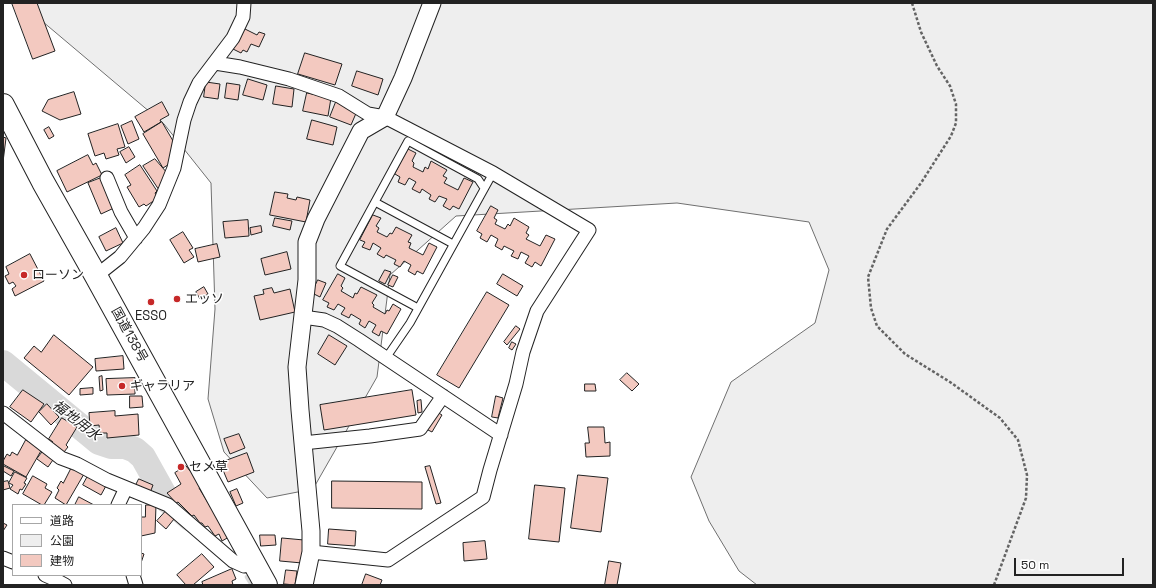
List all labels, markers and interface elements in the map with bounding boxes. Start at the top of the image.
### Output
place label: ローソン [32,267,84,283]
marker: ローソン [19,270,29,280]
place label: エッソ [185,291,224,307]
marker: エッソ [172,294,182,304]
marker: ESSO [146,297,156,307]
street label: 国道138号 [108,305,150,365]
place label: ESSO [135,308,167,324]
place label: ギャラリア [130,378,195,394]
marker: ギャラリア [117,381,127,391]
water label: 福地用水 [49,397,103,445]
place label: セメ草 [189,459,228,475]
marker: セメ草 [176,462,186,472]
legend [12,504,142,576]
text: 道路 [50,513,74,529]
text: 公園 [50,533,74,549]
scale bar [1016,550,1126,576]
text: 建物 [50,553,74,569]
text: 50 m [1021,557,1049,573]

